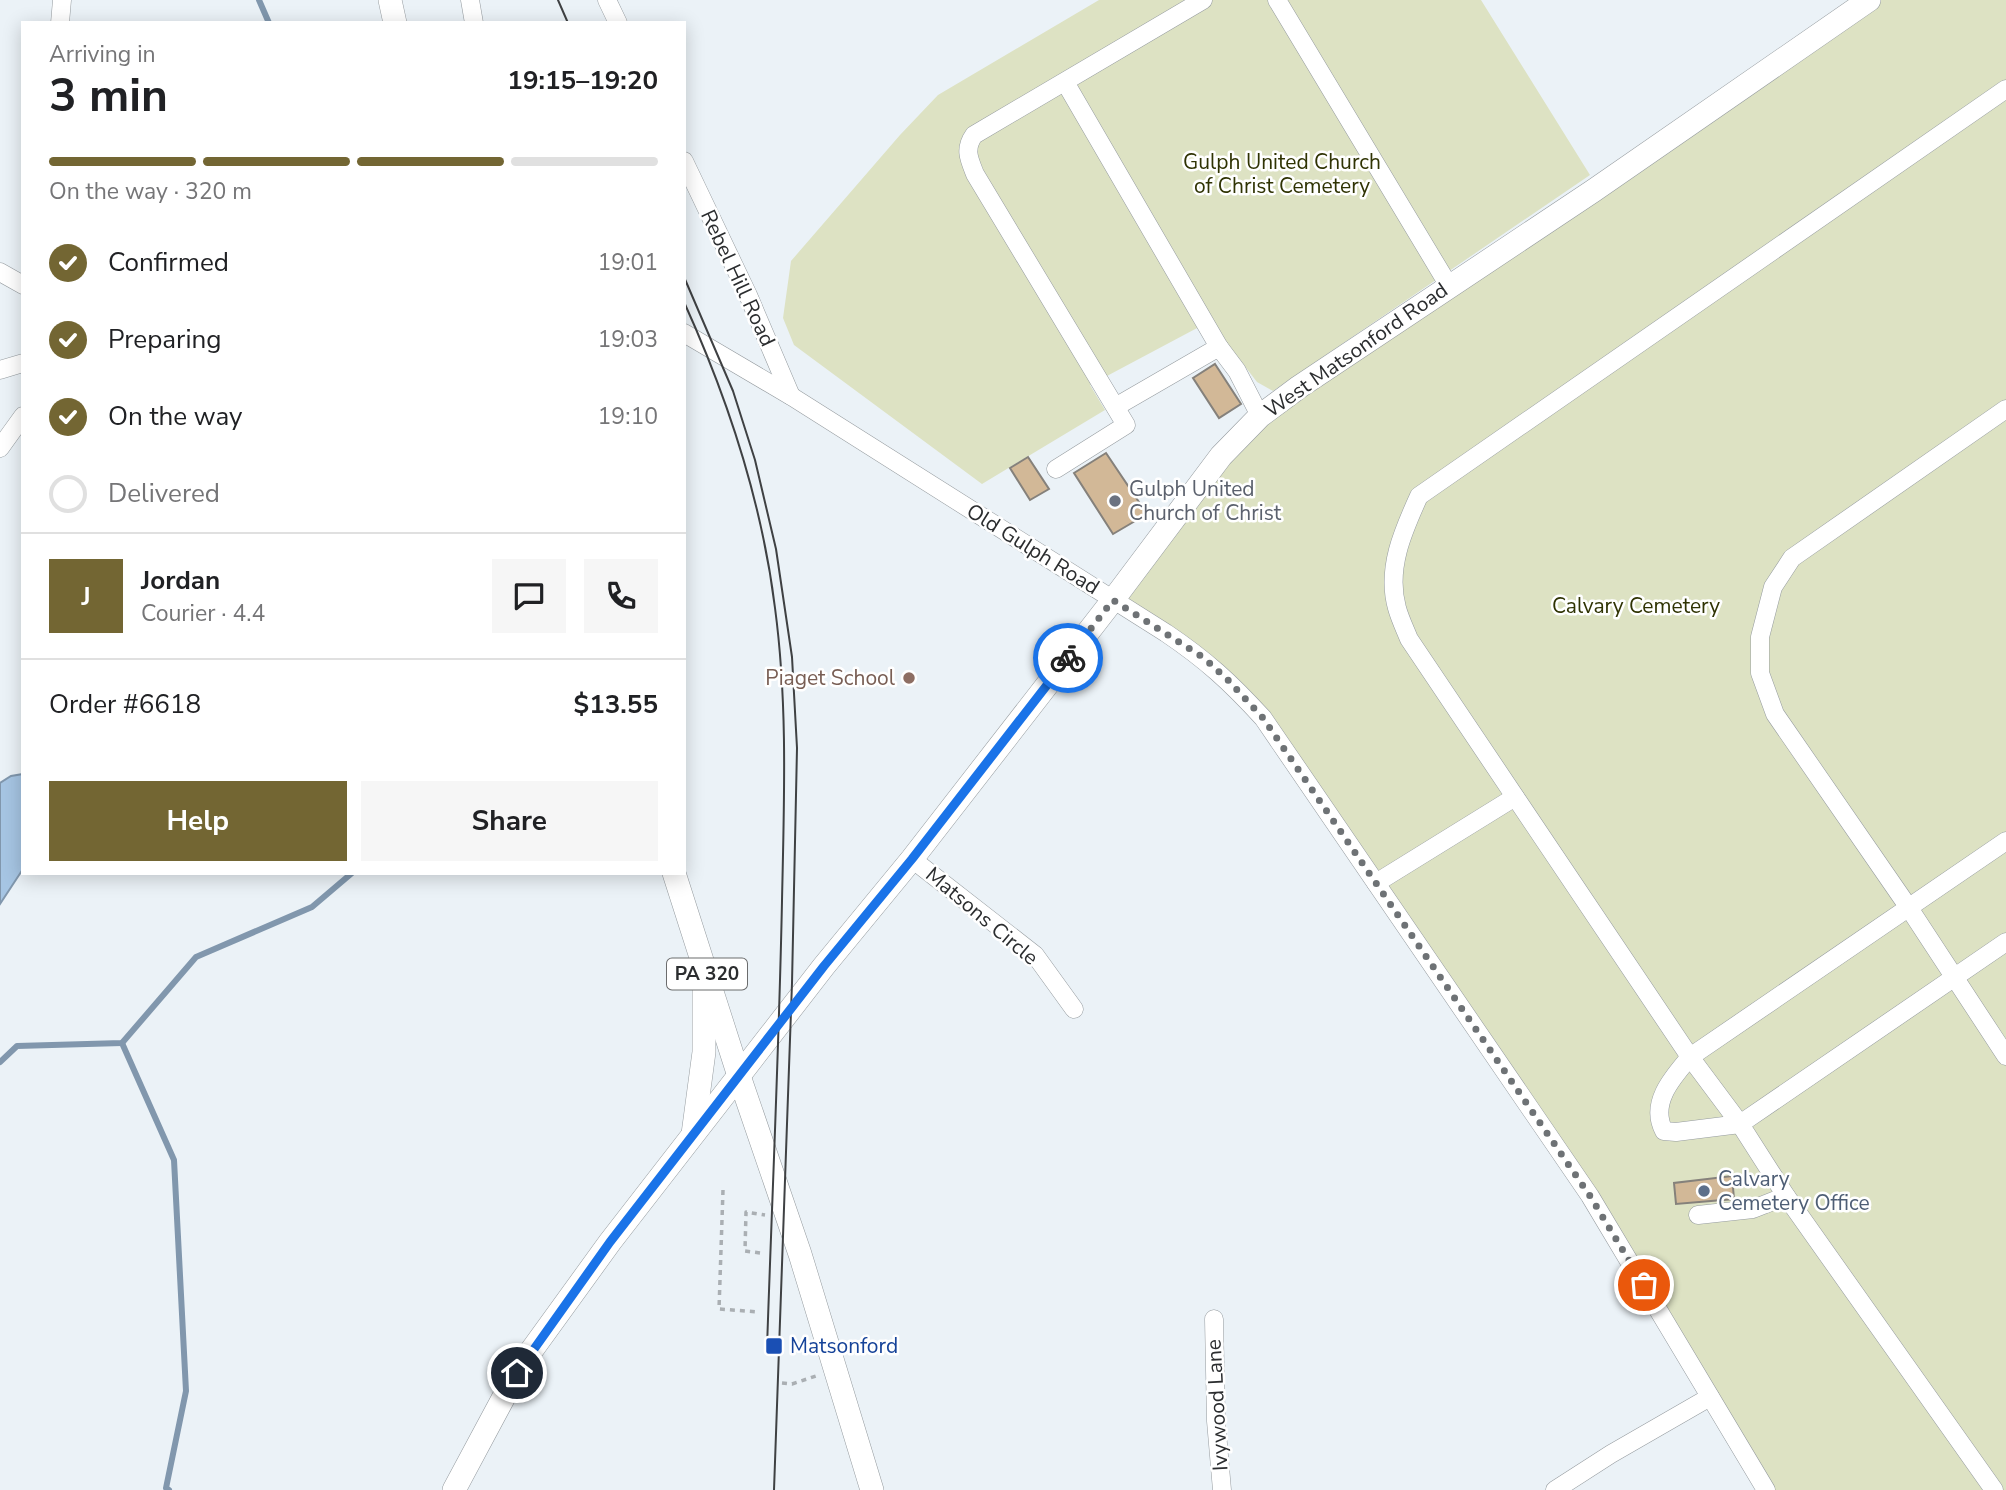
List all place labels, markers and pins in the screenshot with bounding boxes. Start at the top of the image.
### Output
place label: Gulph United Church of Christ [1129,475,1282,527]
marker: Gulph United Church of Christ [1107,493,1123,509]
place label: Piaget School [765,664,896,692]
marker: Piaget School [901,670,917,686]
place label: Calvary Cemetery Office [1718,1165,1870,1217]
marker: Calvary Cemetery Office [1696,1183,1712,1199]
pin [1614,1255,1674,1315]
place label: Matsonford [790,1332,898,1360]
marker: Matsonford [764,1336,784,1356]
pin [487,1343,547,1403]

